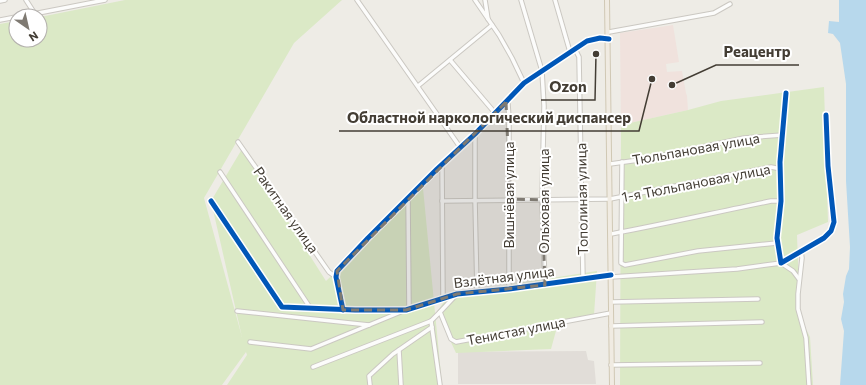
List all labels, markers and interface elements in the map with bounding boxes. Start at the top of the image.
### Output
north arrow [8,8,48,48]
text: N [27,29,41,44]
callout: Реацентр [716,38,799,65]
text: Реацентр [724,42,791,60]
callout: Ozon [541,73,595,100]
text: Ozon [549,77,587,95]
callout: Областной наркологический диспансер [339,104,639,131]
text: Областной наркологический диспансер [347,108,631,126]
street label: Тюльпановая улица [631,129,761,168]
street label: Вишнёвая улица [500,141,517,249]
street label: Тополиная улица [572,143,591,255]
street label: Ольховая улица [535,149,552,253]
street label: 1-я Тюльпановая улица [620,160,772,205]
street label: Ракитная улица [250,163,323,256]
street label: Взлётная улица [453,262,555,291]
street label: Тенистая улица [465,313,567,348]

